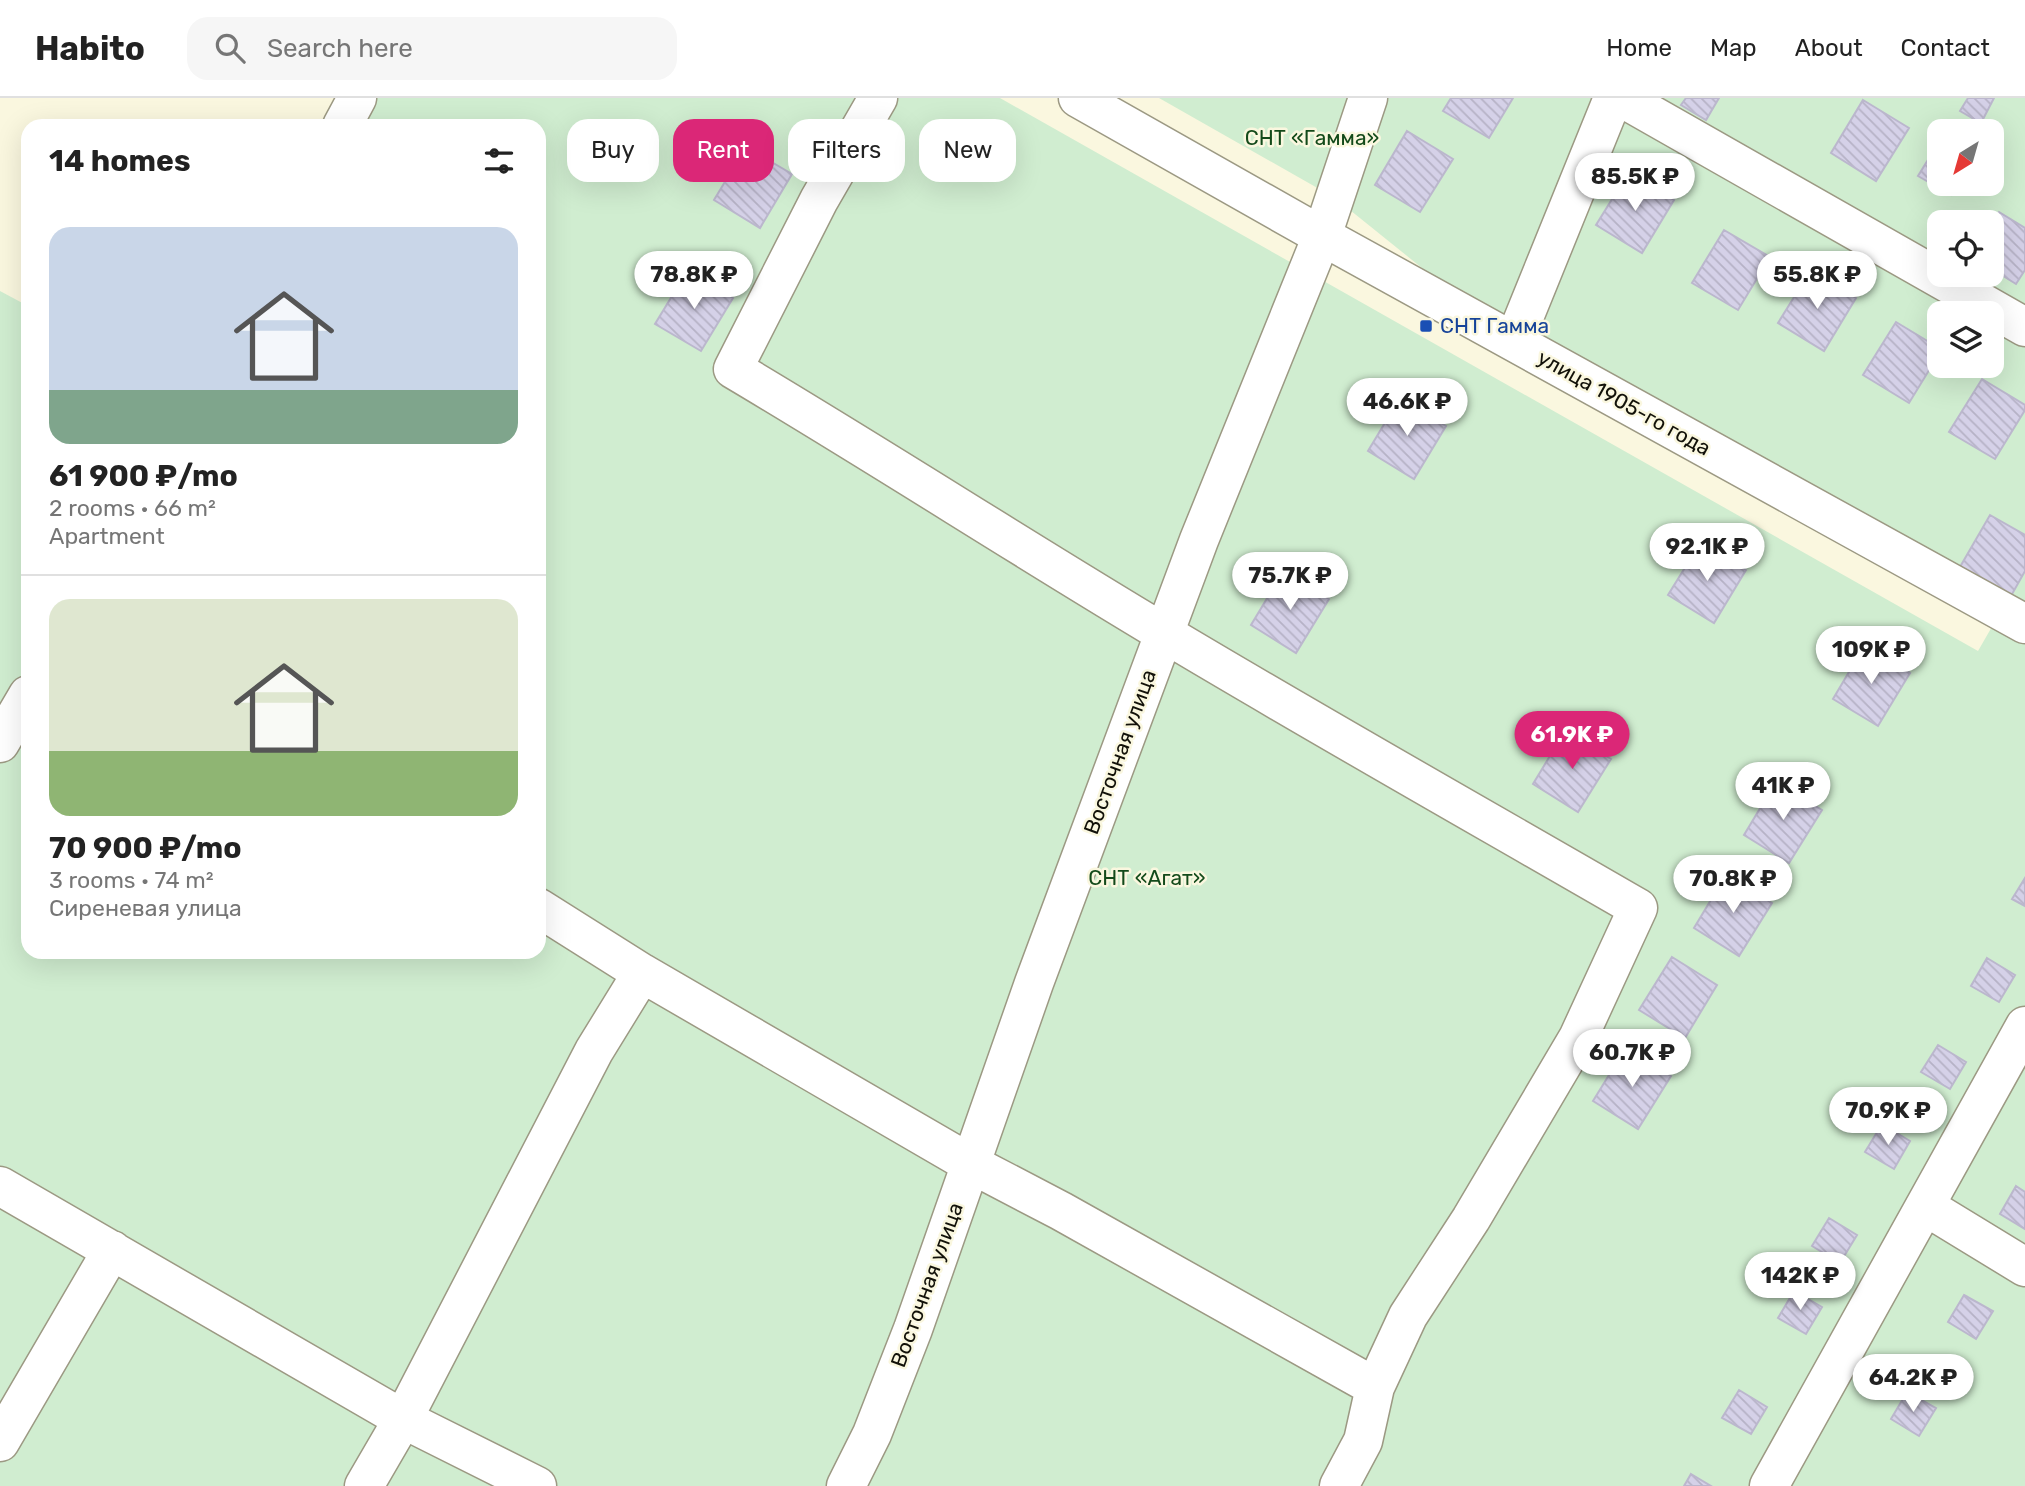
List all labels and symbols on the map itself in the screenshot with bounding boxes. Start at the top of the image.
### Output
north arrow [1927,119,2004,196]
park label: СНТ «Гамма» [1245,125,1379,150]
pin: 85.5K ₽ [1570,153,1700,213]
pin: 78.8K ₽ [629,252,759,311]
pin: 55.8K ₽ [1752,252,1882,311]
place label: СНТ Гамма [1440,313,1549,338]
marker: СНТ Гамма [1418,318,1434,334]
street label: улица 1905-го года [1533,345,1715,461]
pin: 46.6K ₽ [1342,378,1472,438]
pin: 92.1K ₽ [1642,524,1772,583]
pin: 75.7K ₽ [1225,552,1355,612]
pin: 109K ₽ [1814,626,1928,686]
street label: Восточная улица [1078,666,1161,838]
pin: 61.9K ₽ [1507,712,1637,771]
pin: 41K ₽ [1734,762,1832,822]
pin: 70.8K ₽ [1668,856,1798,915]
park label: СНТ «Агат» [1088,865,1206,890]
pin: 60.7K ₽ [1567,1030,1697,1089]
pin: 70.9K ₽ [1823,1088,1953,1147]
street label: Восточная улица [885,1199,968,1371]
pin: 142K ₽ [1743,1252,1857,1312]
pin: 64.2K ₽ [1848,1354,1978,1414]

